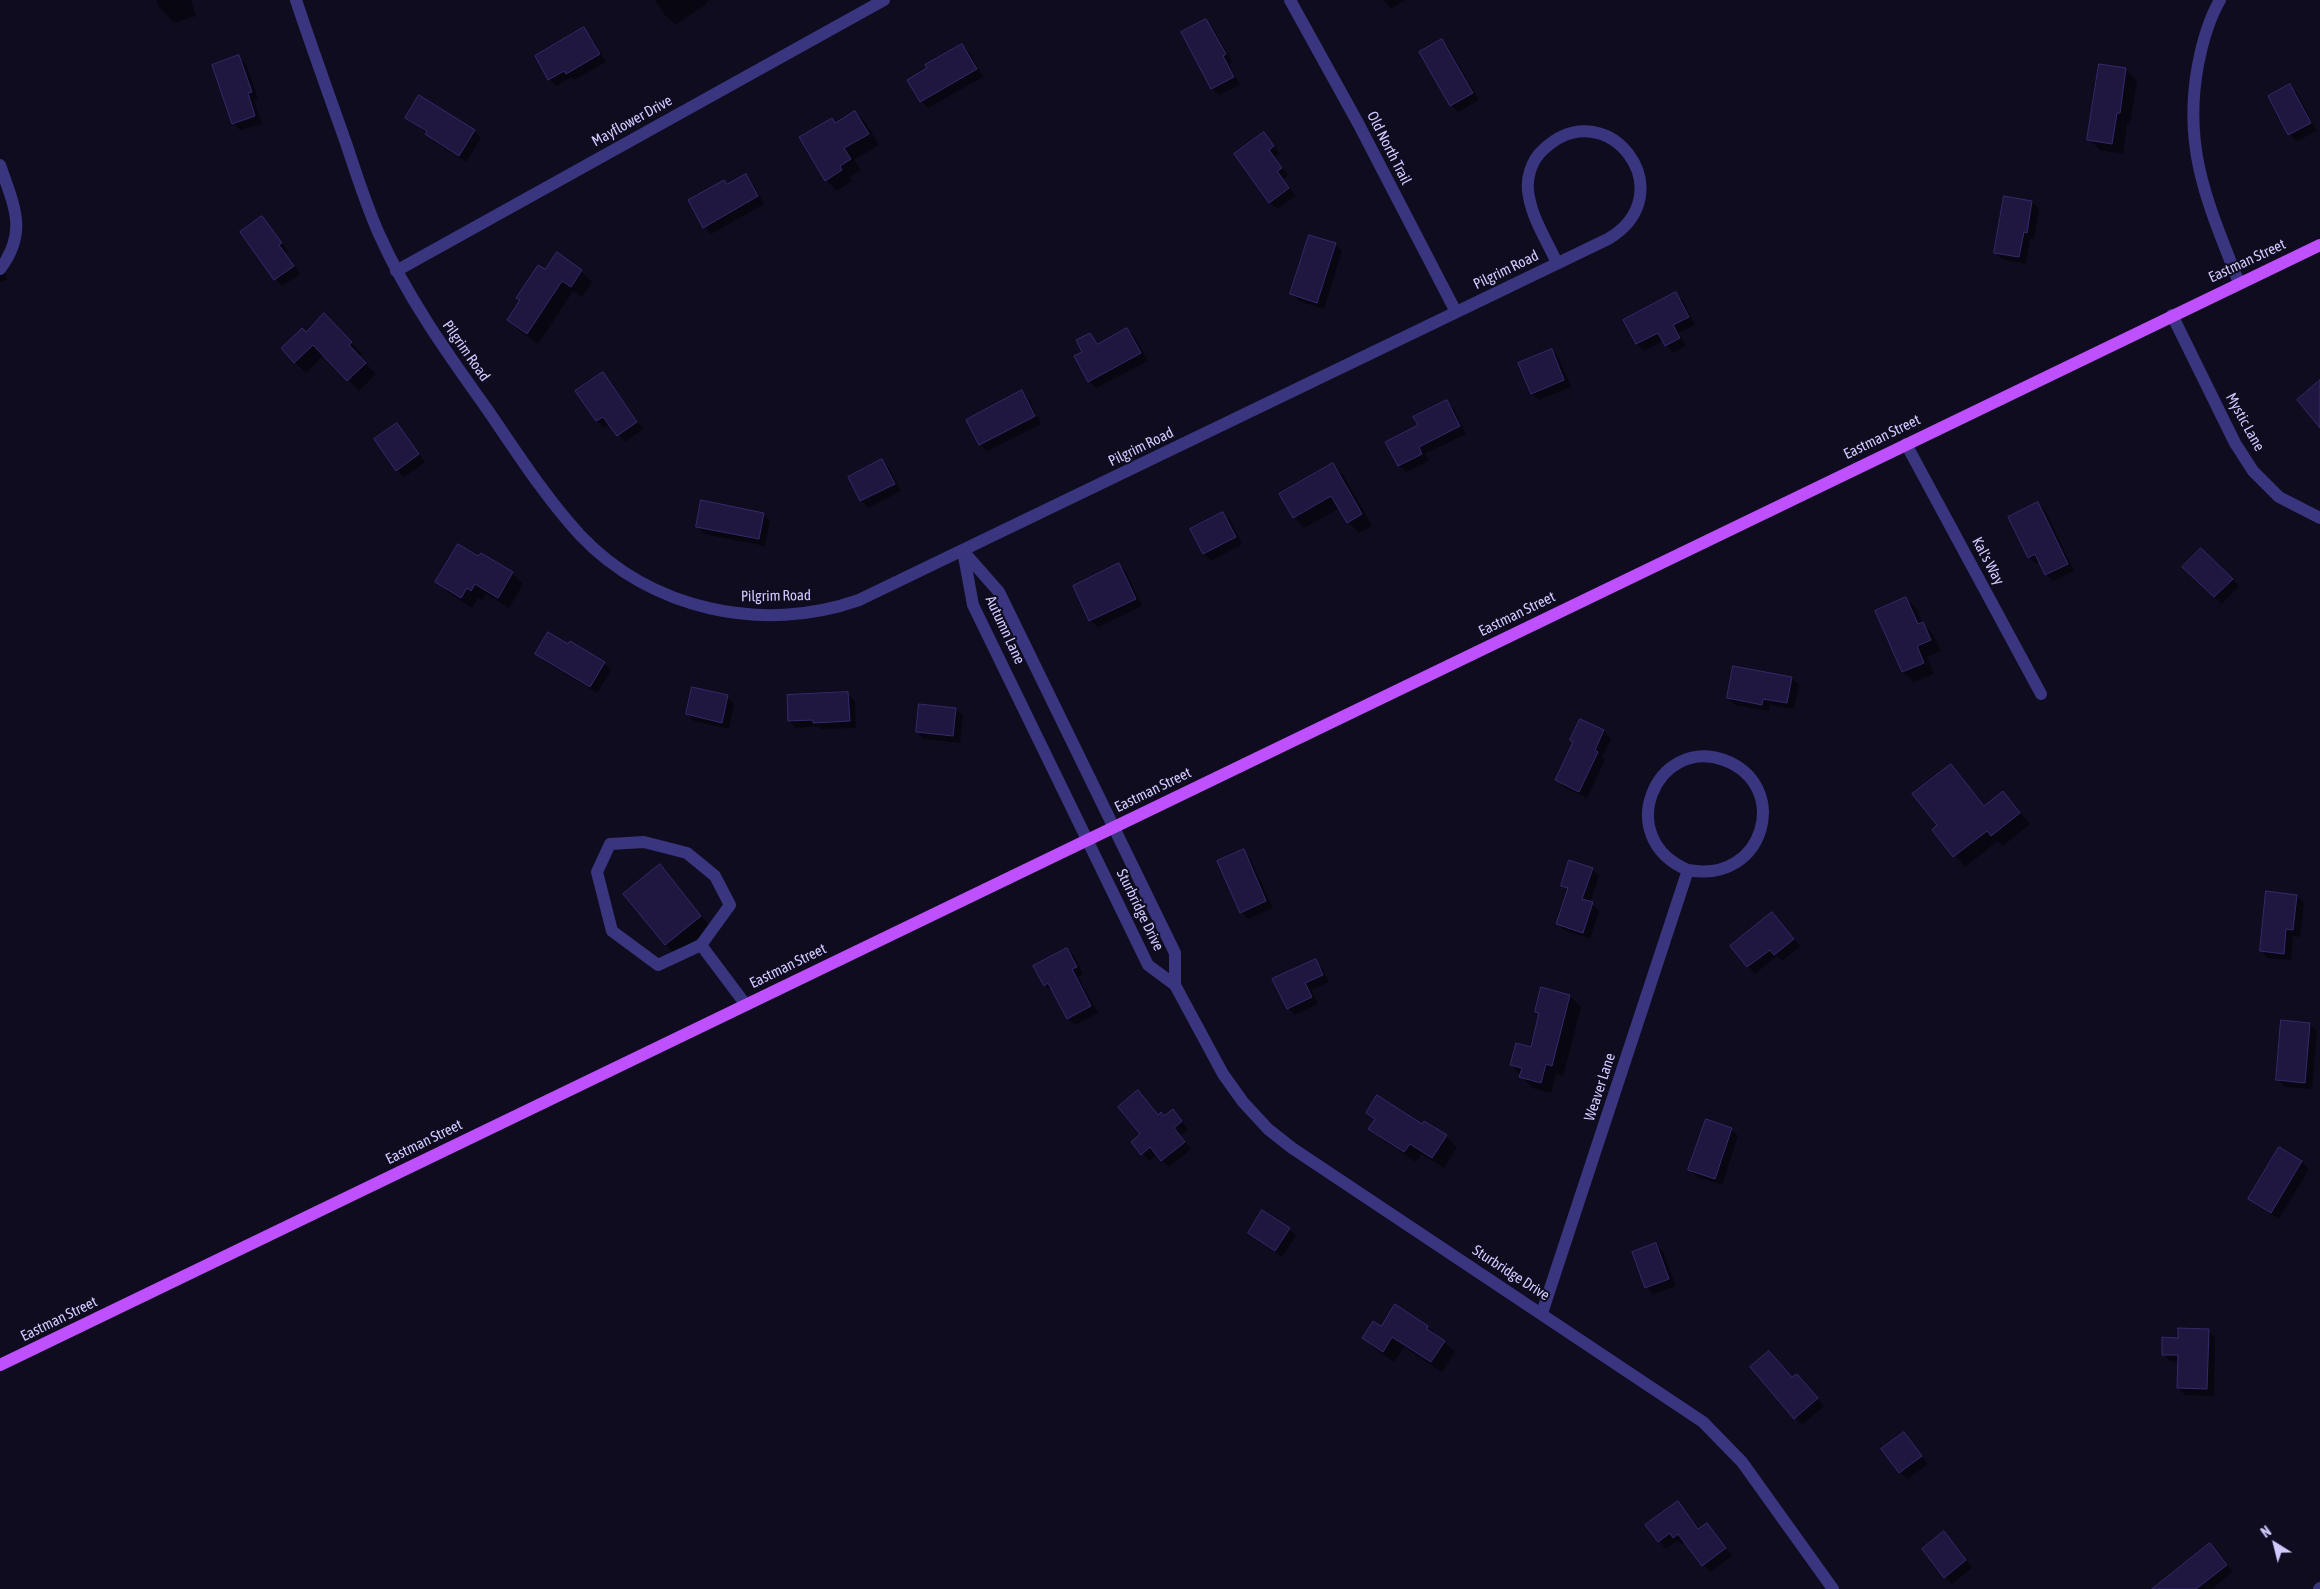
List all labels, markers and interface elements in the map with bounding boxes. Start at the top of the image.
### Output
street label: Mayflower Drive [589,91,675,151]
street label: Old North Trail [1363,108,1415,188]
street label: Eastman Street [2206,235,2288,287]
street label: Pilgrim Road [1471,247,1541,293]
street label: Pilgrim Road [439,317,493,385]
street label: Mystic Lane [2222,390,2268,454]
street label: Eastman Street [1841,411,1923,463]
street label: Pilgrim Road [1106,424,1176,470]
street label: Kal's Way [1968,534,2008,588]
street label: Pilgrim Road [741,586,811,606]
street label: Eastman Street [1476,588,1558,640]
street label: Autumn Lane [981,593,1029,667]
street label: Eastman Street [1112,764,1194,816]
street label: Sturbridge Drive [1113,866,1167,954]
street label: Eastman Street [747,940,829,992]
street label: Weaver Lane [1581,1051,1619,1123]
street label: Eastman Street [383,1116,465,1168]
street label: Sturbridge Drive [1469,1241,1553,1305]
street label: Eastman Street [18,1293,100,1345]
north arrow [2250,1519,2300,1569]
text: N [2258,1523,2274,1541]

